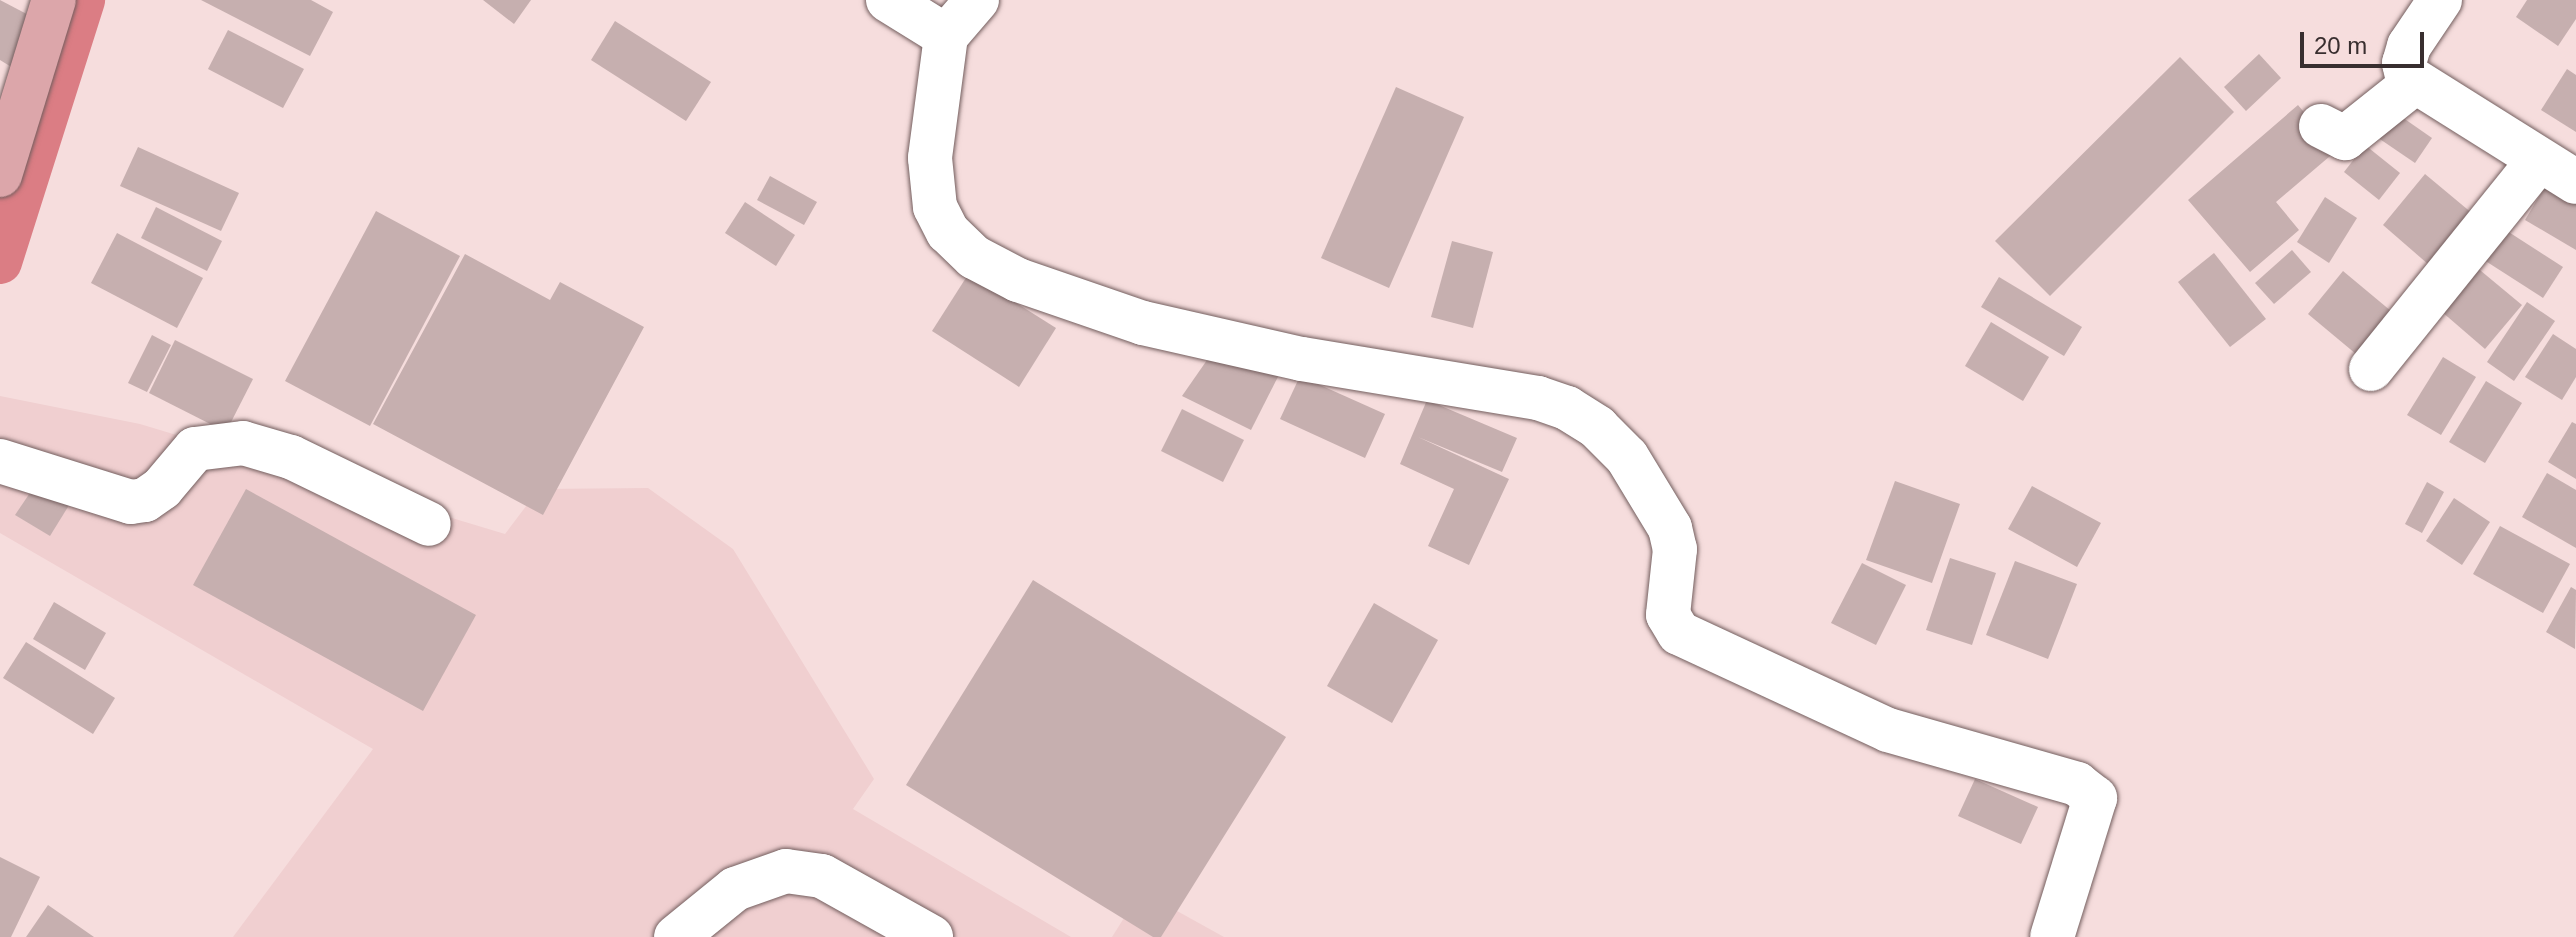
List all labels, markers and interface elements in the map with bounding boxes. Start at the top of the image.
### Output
scale bar [2304,16,2428,66]
text: 20 m [2314,32,2367,59]

